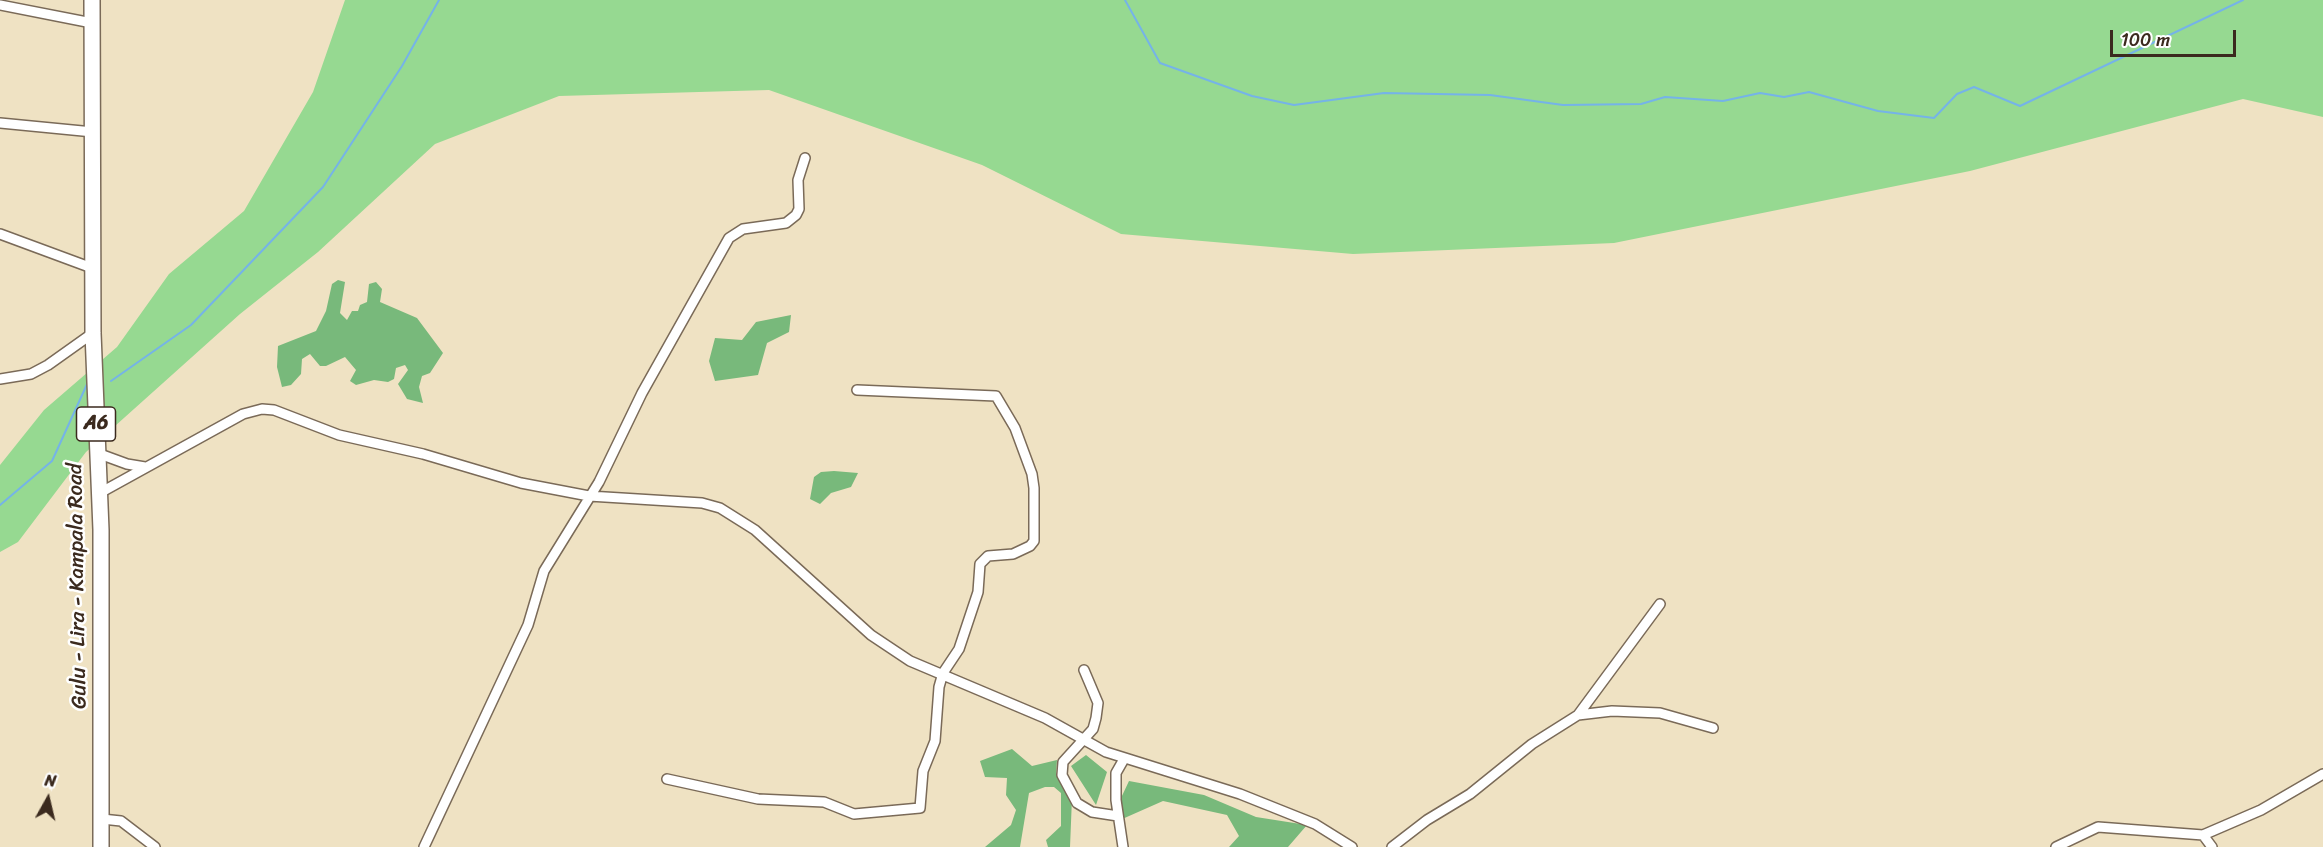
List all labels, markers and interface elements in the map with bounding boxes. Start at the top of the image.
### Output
scale bar [2113,18,2239,56]
text: 100 m [2121,24,2170,56]
road number: A6 [76,407,116,441]
street label: Gulu - Lira - Kampala Road [63,463,93,709]
text: N [43,766,58,796]
north arrow [18,769,78,829]

